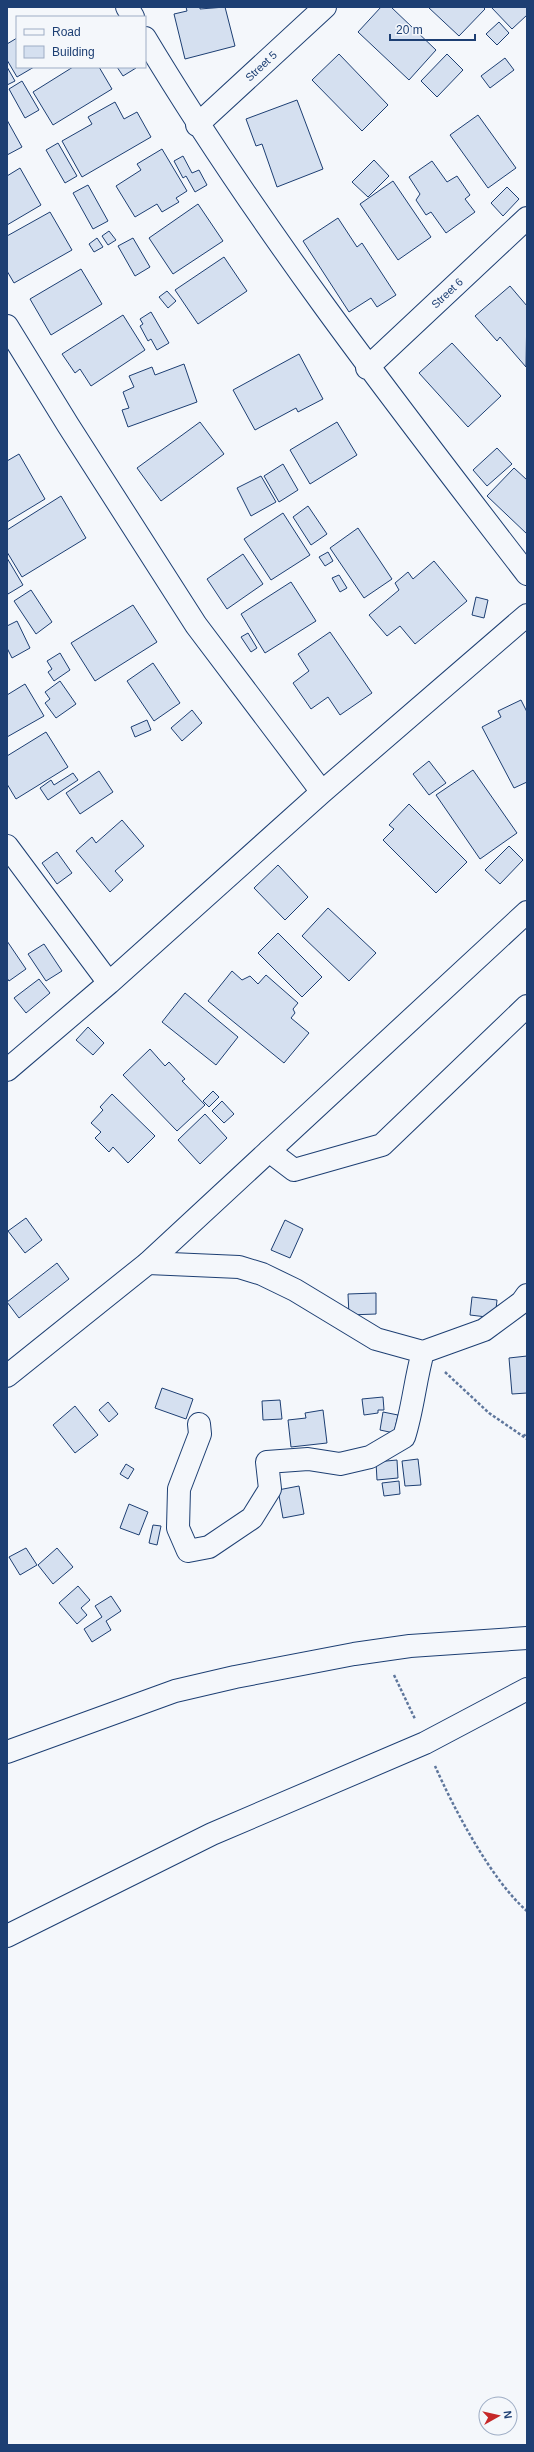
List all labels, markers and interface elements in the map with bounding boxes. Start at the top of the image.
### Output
legend [16,16,146,68]
scale bar [390,16,475,42]
text: 20 m [396,23,423,37]
text: Road [52,25,81,39]
text: Building [52,45,95,59]
street label: Street 5 [243,48,279,84]
street label: Street 6 [429,275,465,311]
north arrow [478,2396,518,2436]
text: N [501,2410,514,2419]

